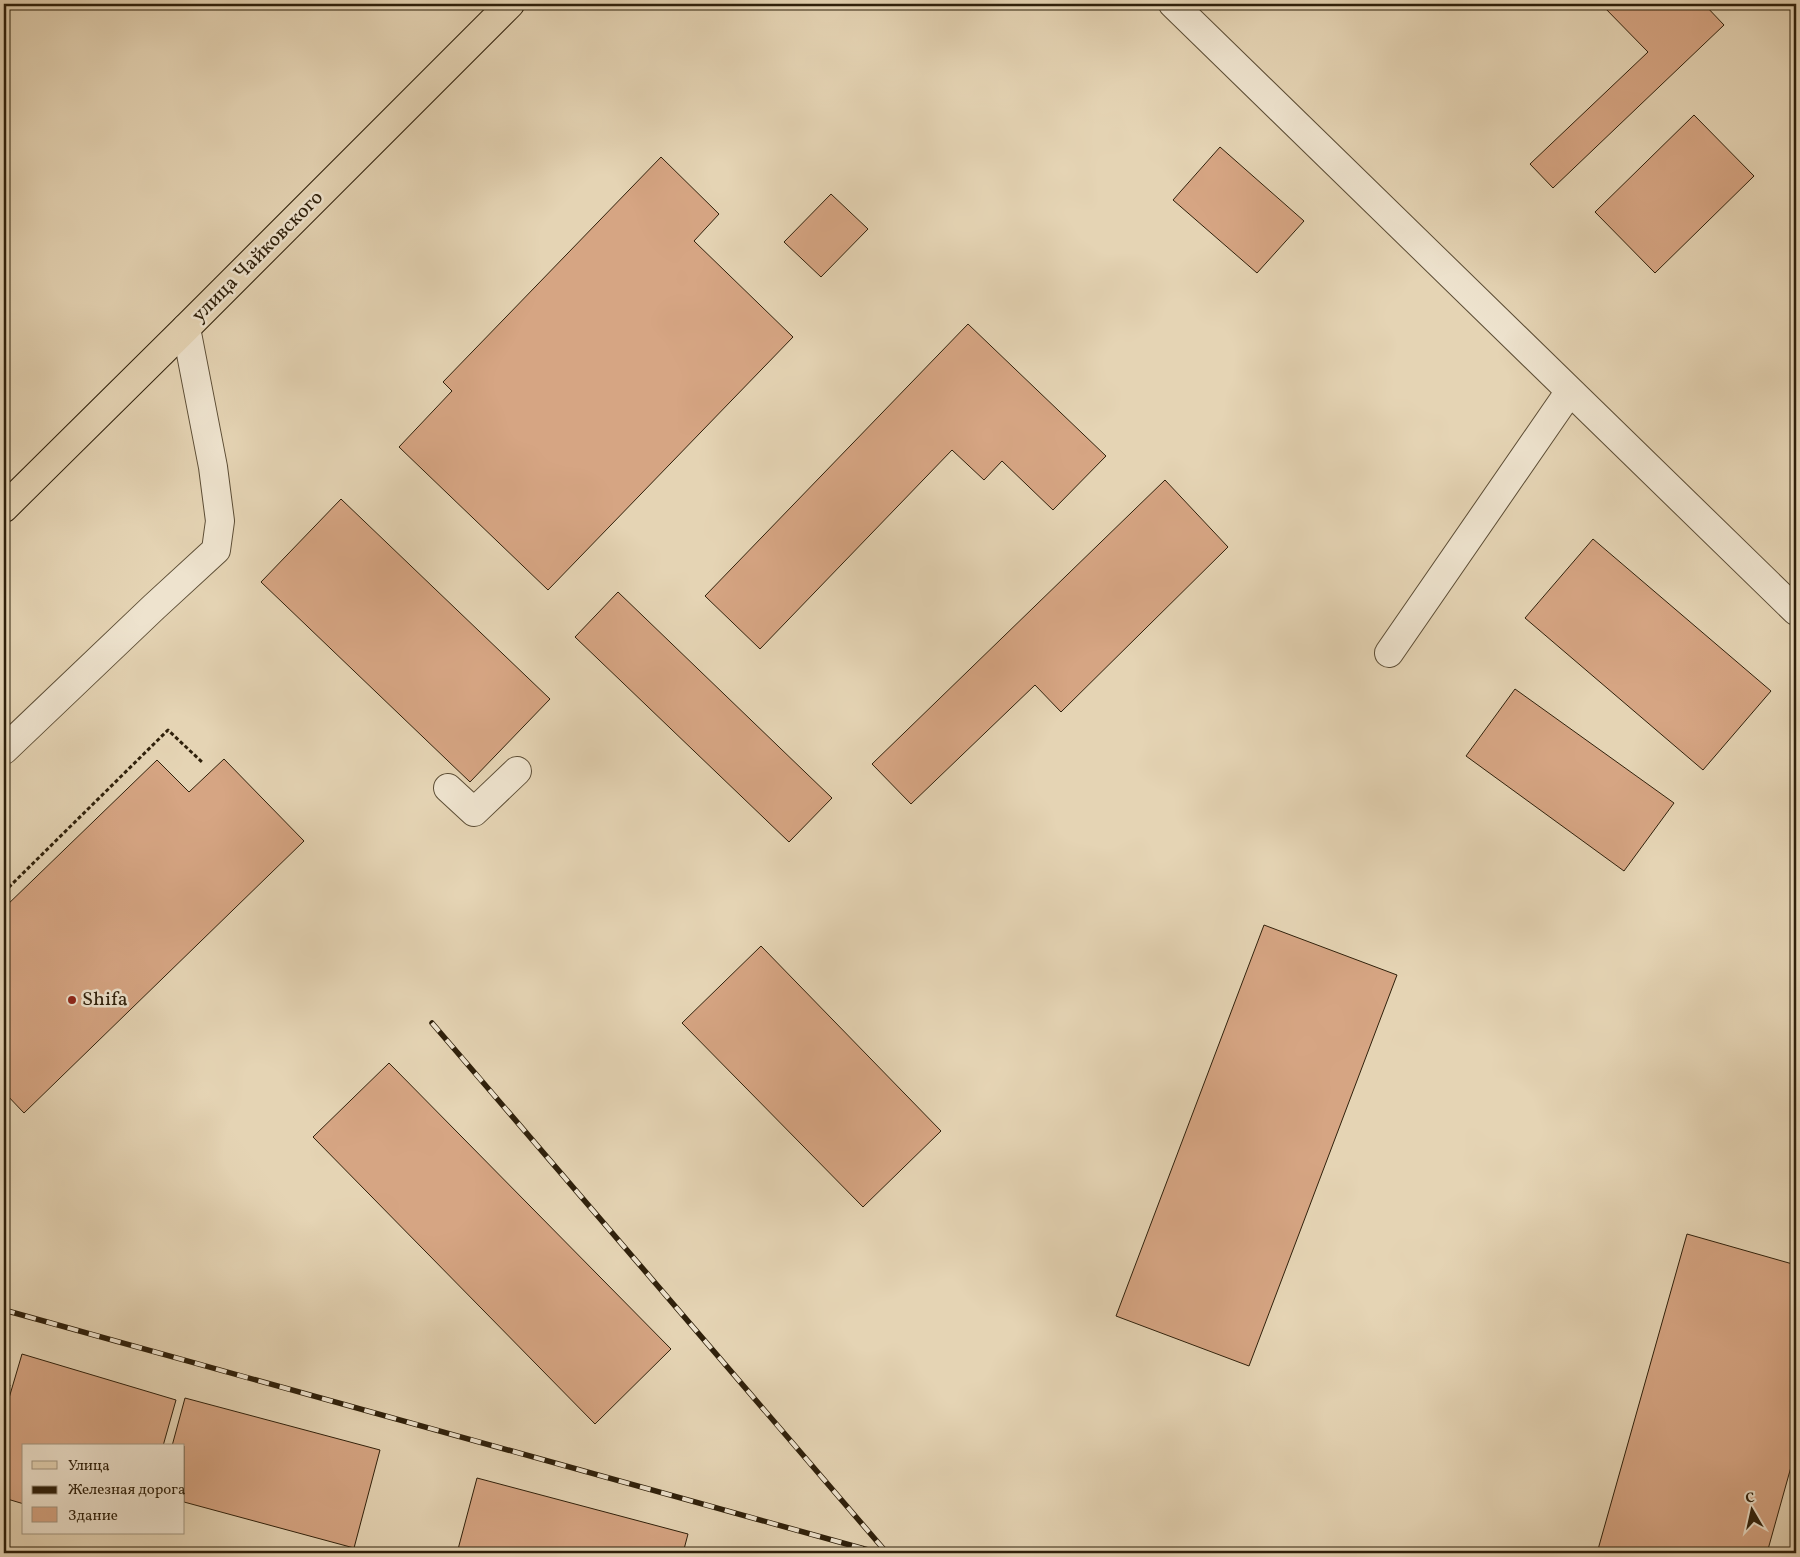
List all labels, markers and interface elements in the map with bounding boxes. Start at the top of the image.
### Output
street label: улица Чайковского [186,185,330,329]
place label: Shifa [82,986,128,1014]
marker: Shifa [66,994,78,1006]
legend [22,1444,185,1534]
text: Улица [68,1456,110,1477]
text: Железная дорога [68,1480,185,1501]
north arrow [1728,1484,1778,1534]
text: С [1744,1489,1756,1509]
text: Здание [68,1506,118,1527]

